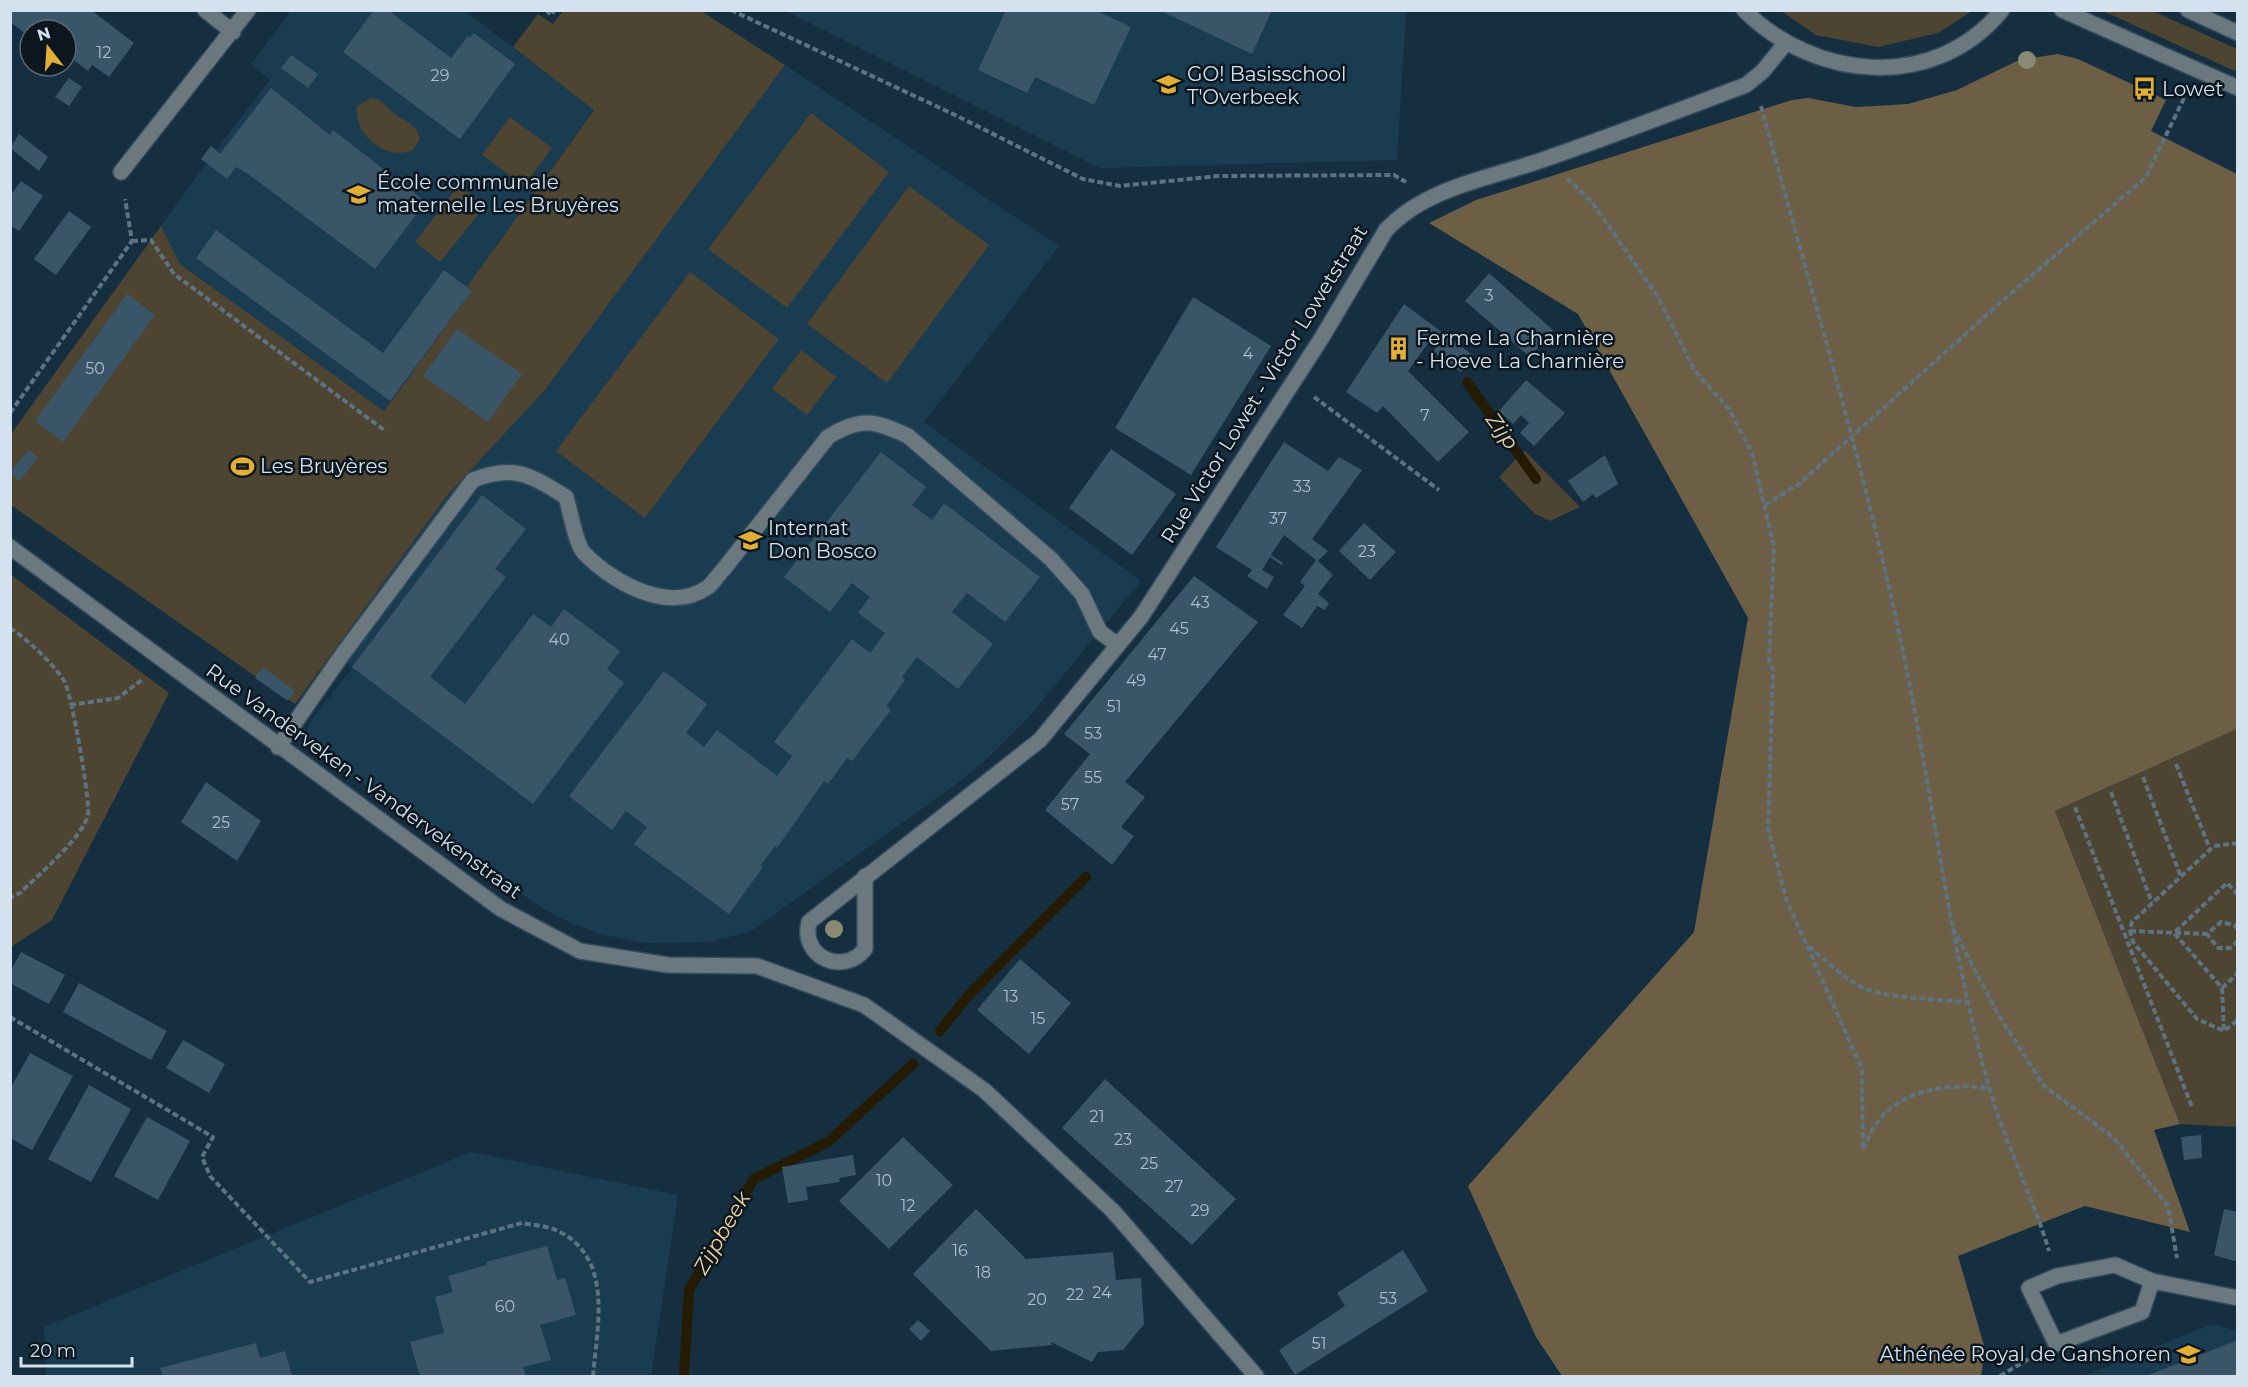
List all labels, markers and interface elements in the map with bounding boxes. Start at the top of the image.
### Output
north arrow [18,18,78,78]
text: N [35,23,53,45]
house number: 12 [97,43,111,62]
place label: GO! Basisschool T'Overbeek [1187,62,1346,109]
house number: 29 [431,66,449,85]
school or university icon: GO! Basisschool T'Overbeek [1156,72,1182,98]
bus stop icon: Lowet [2131,76,2157,102]
place label: Lowet [2162,77,2223,101]
place label: École communale maternelle Les Bruyères [377,170,619,217]
school or university icon: École communale maternelle Les Bruyères [346,181,372,207]
street label: Rue Victor Lowet - Victor Lowetstraat [1156,220,1372,548]
house number: 3 [1484,286,1494,305]
place label: Ferme La Charnière - Hoeve La Charnière [1416,326,1624,373]
building icon: Ferme La Charnière - Hoeve La Charnière [1385,336,1411,362]
house number: 4 [1243,344,1254,363]
house number: 50 [85,359,105,378]
house number: 7 [1420,406,1430,425]
water label: Zijp [1480,407,1524,454]
sports icon: Les Bruyères [229,453,255,479]
place label: Les Bruyères [260,454,388,478]
house number: 33 [1293,477,1311,496]
house number: 37 [1269,509,1287,528]
place label: Internat Don Bosco [768,516,877,563]
school or university icon: Internat Don Bosco [737,527,763,553]
house number: 23 [1358,542,1376,561]
house number: 43 [1190,593,1210,612]
house number: 45 [1169,619,1189,638]
house number: 40 [548,630,570,649]
house number: 47 [1147,645,1167,664]
street label: Rue Vanderveken - Vandervekenstraat [202,658,526,904]
house number: 49 [1126,671,1146,690]
house number: 51 [1107,697,1121,716]
house number: 53 [1084,724,1102,743]
house number: 55 [1084,768,1102,787]
house number: 57 [1061,795,1079,814]
house number: 25 [212,813,230,832]
house number: 13 [1004,987,1018,1006]
house number: 15 [1031,1009,1045,1028]
house number: 21 [1090,1107,1104,1126]
house number: 23 [1114,1130,1132,1149]
house number: 25 [1140,1154,1158,1173]
house number: 10 [876,1171,892,1190]
house number: 27 [1165,1177,1183,1196]
water label: Zijpbeek [687,1186,756,1279]
house number: 12 [901,1196,915,1215]
house number: 29 [1191,1201,1209,1220]
house number: 16 [952,1241,968,1260]
house number: 18 [975,1263,991,1282]
house number: 24 [1092,1283,1112,1302]
house number: 22 [1066,1285,1084,1304]
house number: 53 [1379,1289,1397,1308]
house number: 20 [1027,1290,1047,1309]
house number: 60 [495,1297,515,1316]
scale bar [21,1330,132,1368]
house number: 51 [1312,1334,1326,1353]
text: 20 m [30,1340,76,1362]
school or university icon: Athénée Royal de Ganshoren [2176,1341,2202,1367]
place label: Athénée Royal de Ganshoren [1880,1342,2171,1366]

